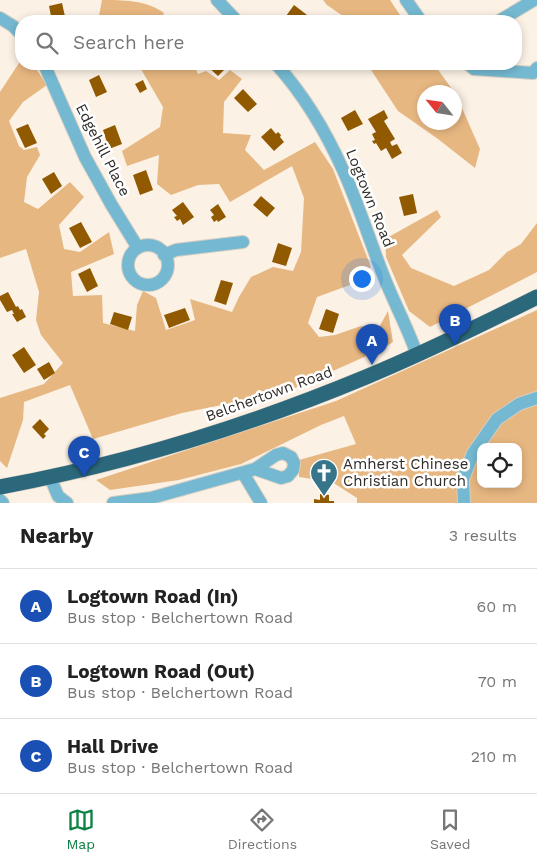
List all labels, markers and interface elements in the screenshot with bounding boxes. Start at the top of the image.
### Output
search box [15,15,522,70]
icon: search [33,29,61,57]
text: Search here [73,31,184,54]
north arrow [417,85,462,130]
street label: Edgehill Place [72,101,134,199]
street label: Logtown Road [342,146,398,250]
your location [349,266,375,292]
pin: B [439,304,471,345]
pin: A [356,324,388,365]
street label: Belchertown Road [203,363,335,425]
pin: C [68,436,100,477]
map controls [477,443,522,488]
button: locate [477,443,522,488]
place label: Amherst Chinese Christian Church [343,455,468,490]
church icon: Amherst Chinese Christian Church [309,458,339,497]
text: Nearby [20,523,93,548]
text: 3 results [449,526,517,545]
text: Logtown Road (In) [67,585,239,608]
text: A [31,597,41,616]
text: 60 m [477,597,517,616]
text: Bus stop · Belchertown Road [67,608,293,627]
text: Logtown Road (Out) [67,660,255,683]
text: B [31,672,41,691]
text: 70 m [478,672,517,691]
text: Bus stop · Belchertown Road [67,683,293,702]
text: Hall Drive [67,735,158,758]
text: C [31,747,41,766]
text: 210 m [471,747,517,766]
text: Bus stop · Belchertown Road [67,758,293,777]
tab: Map [66,806,95,852]
tab: Directions [228,806,297,852]
tab: Saved [430,806,471,852]

